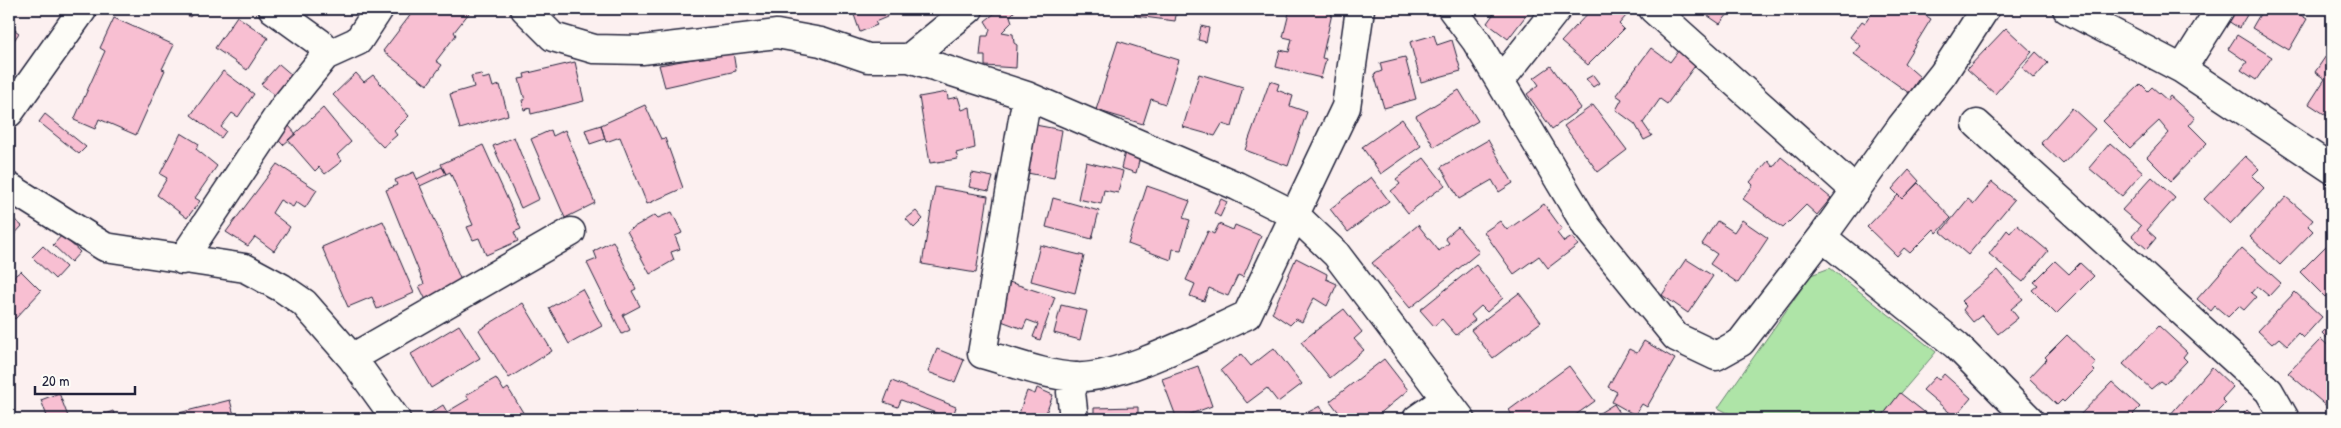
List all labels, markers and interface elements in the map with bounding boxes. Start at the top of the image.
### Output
scale bar [35,363,135,395]
text: 20 m [42,370,69,391]

